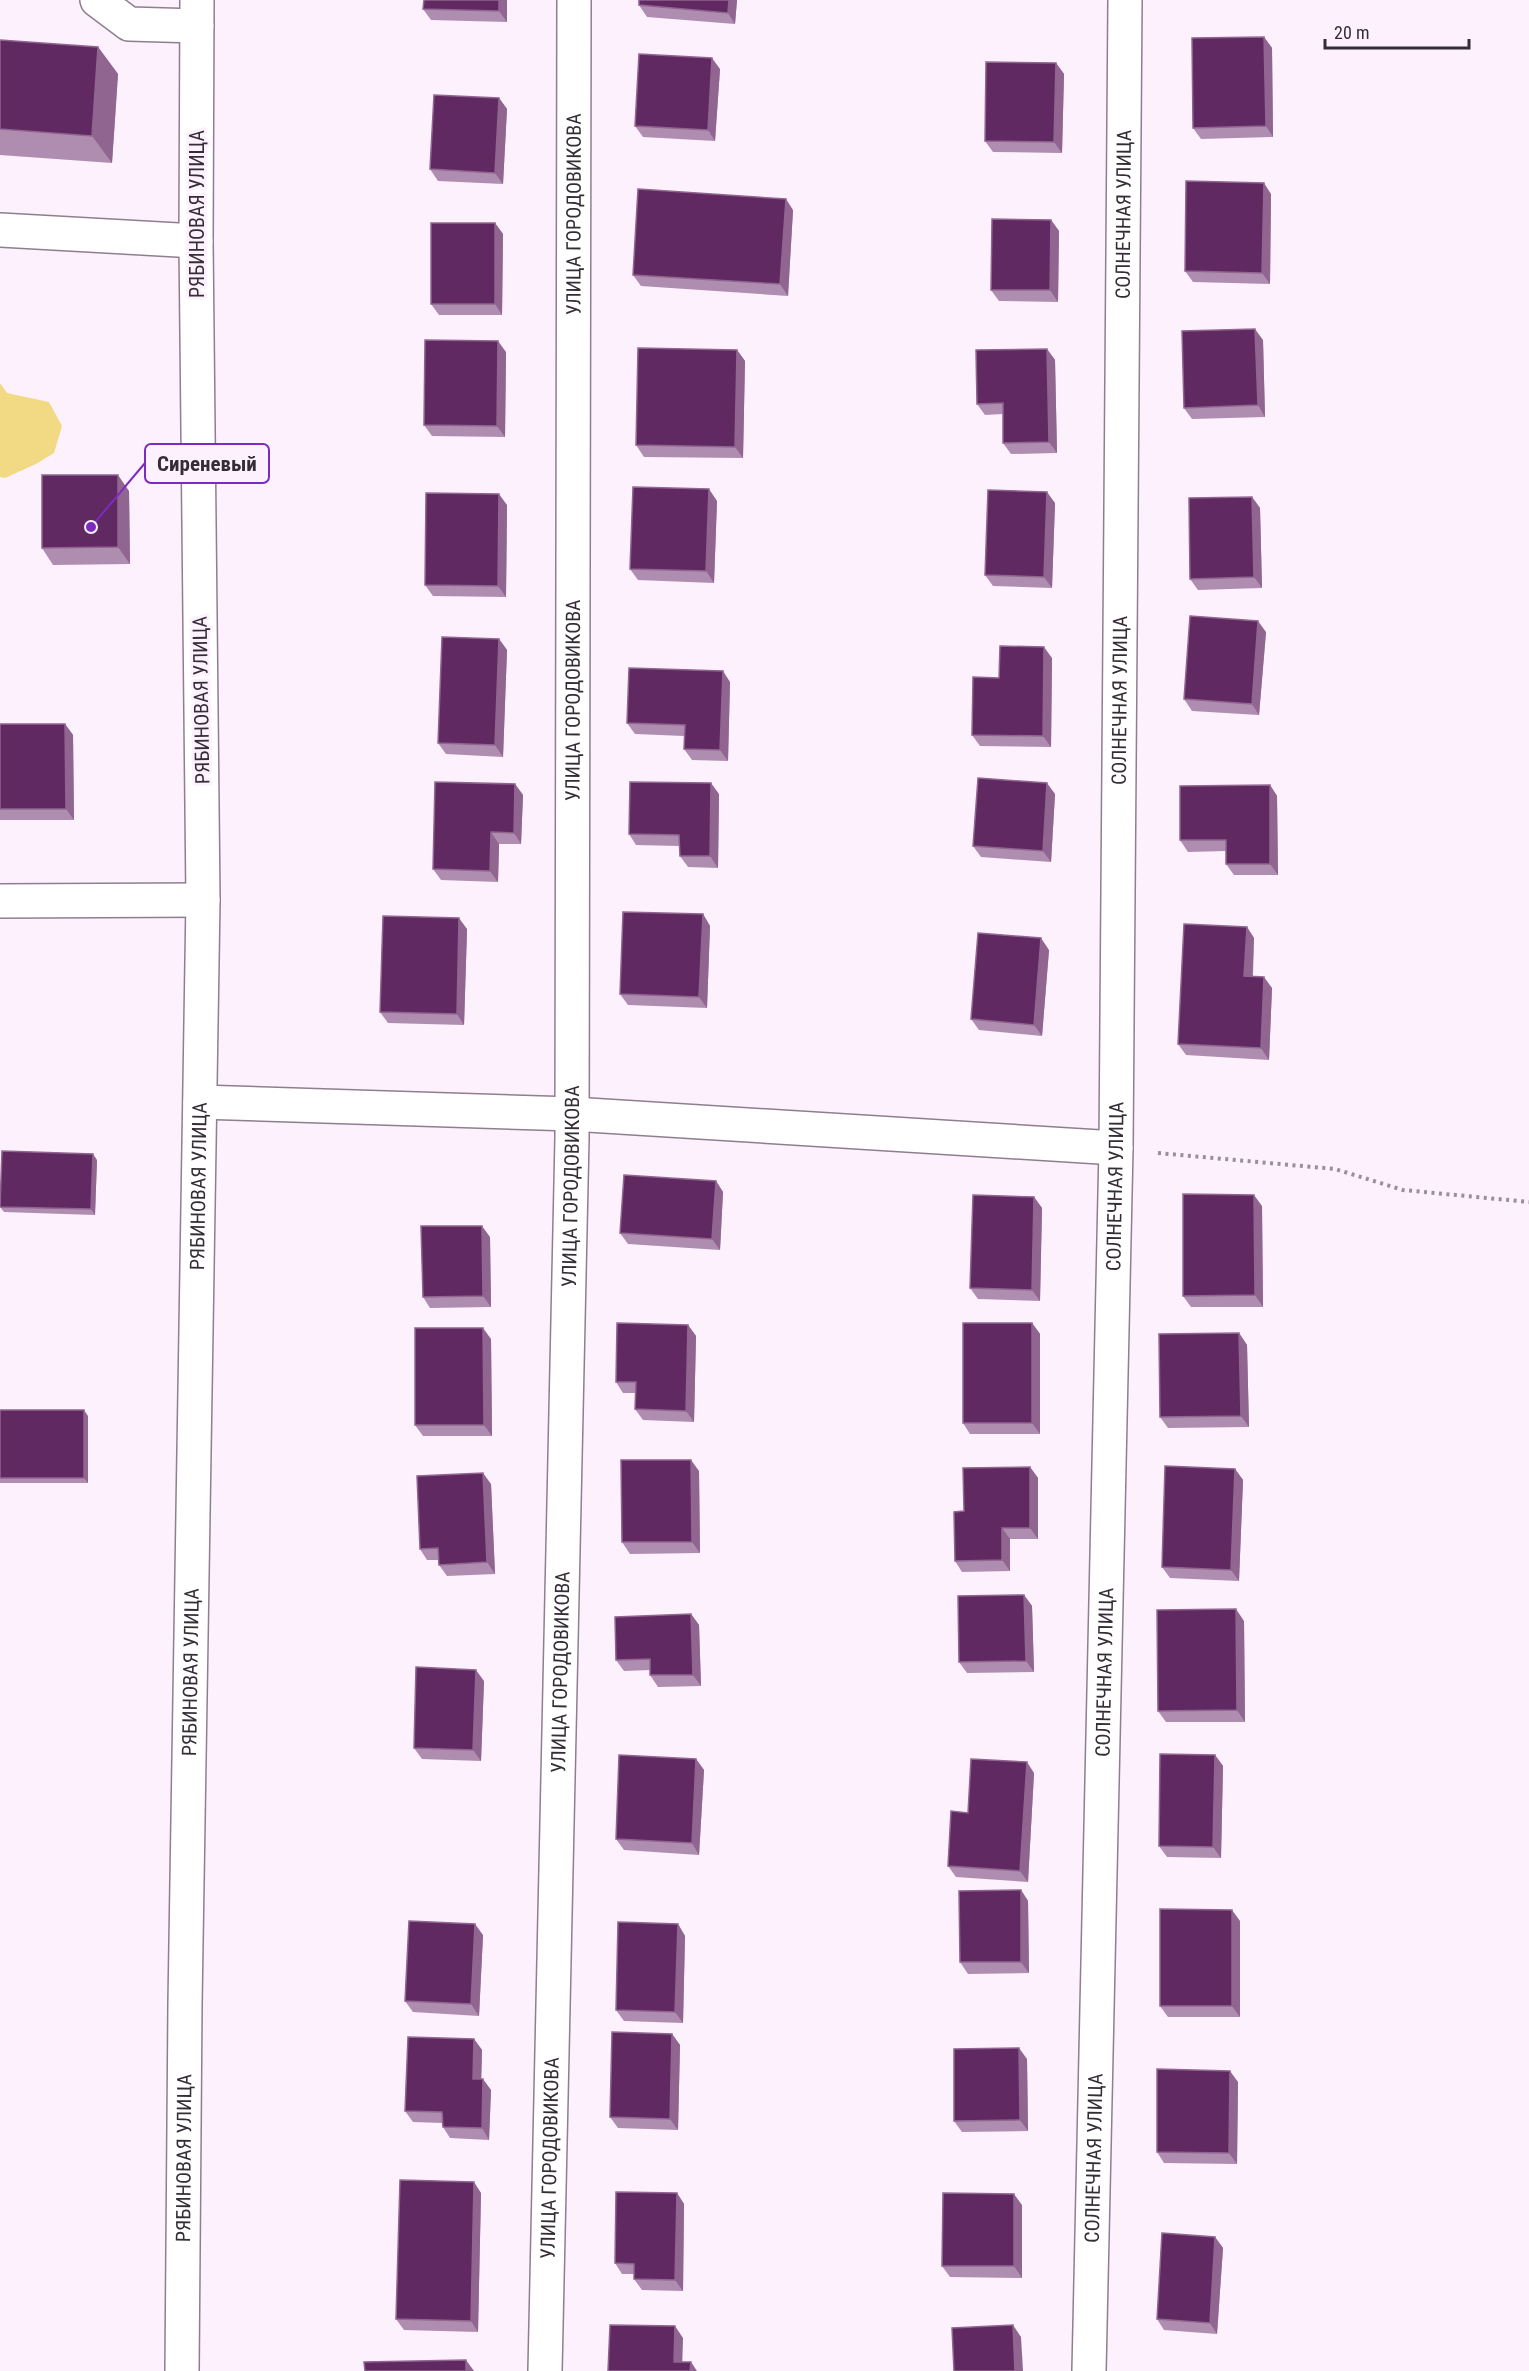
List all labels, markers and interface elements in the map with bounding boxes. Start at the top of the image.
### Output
scale bar [1325,12,1469,50]
text: 20 m [1334,22,1369,43]
street label: УЛИЦА ГОРОДОВИКОВА [561,113,586,315]
street label: РЯБИНОВАЯ УЛИЦА [185,129,209,298]
street label: СОЛНЕЧНАЯ УЛИЦА [1111,129,1136,299]
callout: Сиреневый [145,444,269,483]
text: Сиреневый [157,452,257,476]
street label: УЛИЦА ГОРОДОВИКОВА [561,599,585,801]
street label: РЯБИНОВАЯ УЛИЦА [188,615,214,784]
street label: СОЛНЕЧНАЯ УЛИЦА [1107,615,1132,785]
street label: УЛИЦА ГОРОДОВИКОВА [557,1085,584,1288]
street label: РЯБИНОВАЯ УЛИЦА [185,1101,212,1270]
street label: СОЛНЕЧНАЯ УЛИЦА [1101,1101,1128,1271]
street label: УЛИЦА ГОРОДОВИКОВА [546,1570,575,1773]
street label: РЯБИНОВАЯ УЛИЦА [177,1587,204,1756]
street label: СОЛНЕЧНАЯ УЛИЦА [1091,1587,1118,1757]
street label: УЛИЦА ГОРОДОВИКОВА [535,2056,564,2259]
street label: РЯБИНОВАЯ УЛИЦА [171,2073,196,2242]
street label: СОЛНЕЧНАЯ УЛИЦА [1080,2073,1108,2243]

